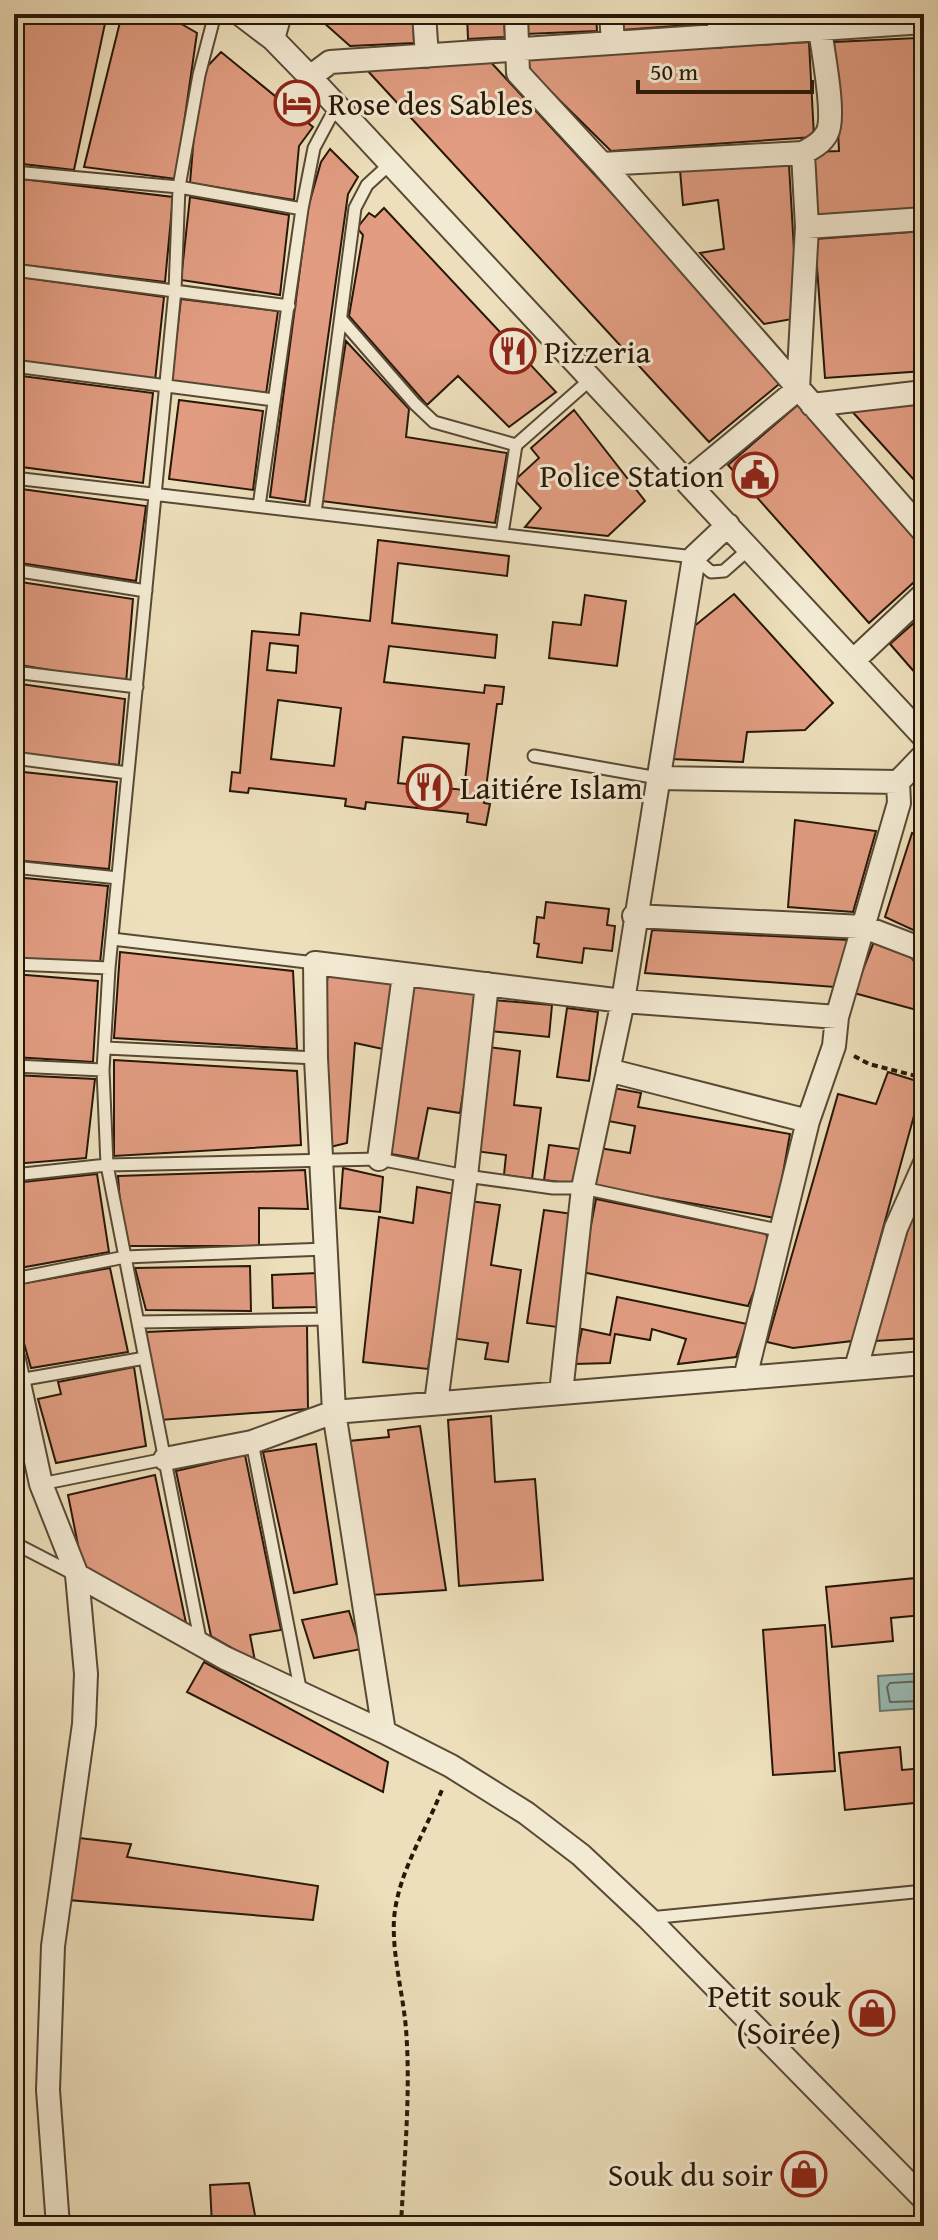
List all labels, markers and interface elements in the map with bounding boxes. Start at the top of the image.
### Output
scale bar [638,44,812,94]
text: 50 m [650,54,698,89]
hotel icon: Rose des Sables [273,79,321,127]
place label: Rose des Sables [328,80,533,127]
restaurant icon: Pizzeria [489,327,537,375]
place label: Pizzeria [544,328,651,375]
public building icon: Police Station [731,451,779,499]
place label: Police Station [540,452,724,499]
restaurant icon: Laitiére Islam [405,763,453,811]
place label: Laitiére Islam [460,764,643,811]
place label: Petit souk (Soirée) [708,1972,842,2056]
shop icon: Petit souk (Soirée) [848,1989,896,2037]
shop icon: Souk du soir [780,2150,828,2198]
place label: Souk du soir [608,2151,773,2198]

